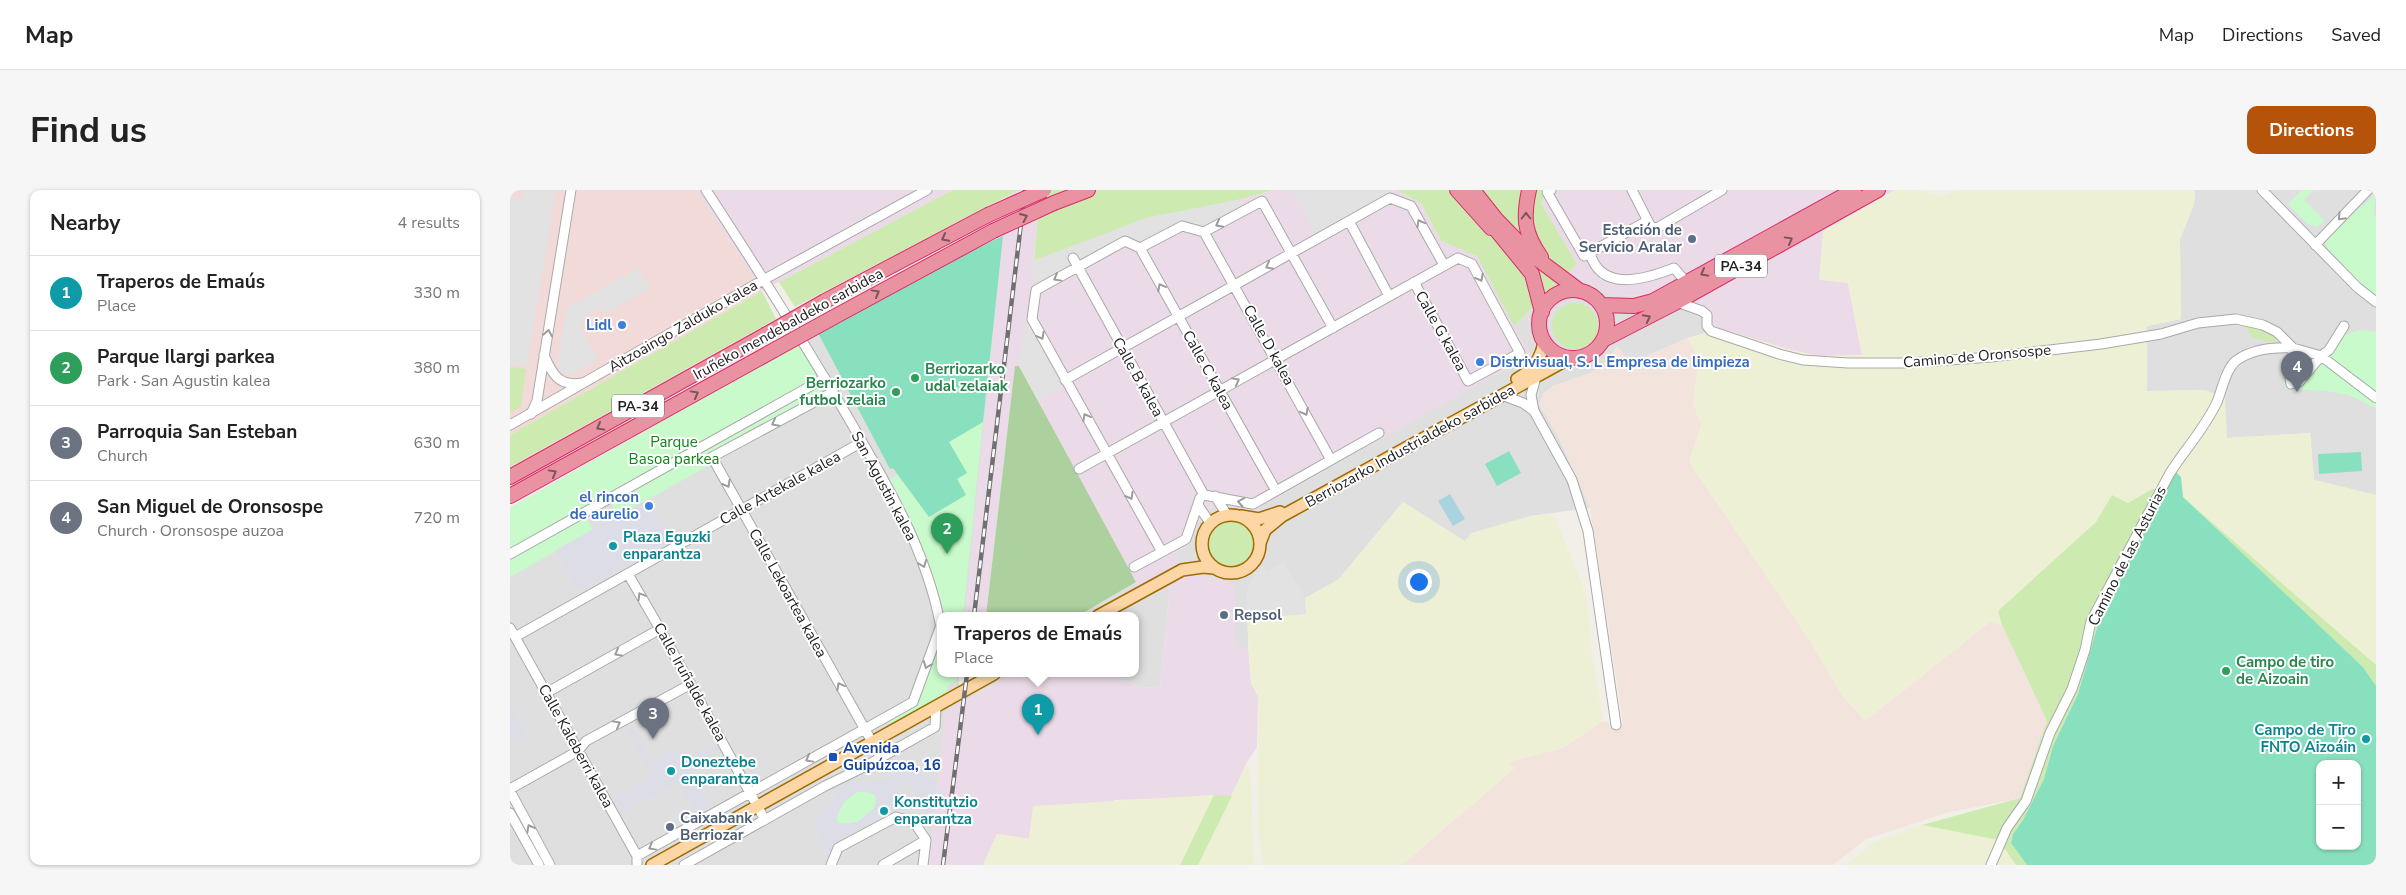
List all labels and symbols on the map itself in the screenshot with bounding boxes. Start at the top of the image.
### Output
one-way arrow [1521,211,1531,219]
one-way arrow [2338,211,2347,220]
one-way arrow [1019,213,1028,223]
one-way arrow [1216,218,1225,228]
one-way arrow [1416,219,1426,228]
place label: Estación de Servicio Aralar [1579,220,1682,257]
one-way arrow [941,232,950,242]
marker: Estación de Servicio Aralar [1686,233,1698,245]
one-way arrow [1784,236,1793,246]
road number: PA-34 [1715,254,1767,278]
one-way arrow [1265,260,1274,270]
street label: Iruñeko mendebaldeko sarbidea [689,263,887,385]
one-way arrow [1701,267,1710,277]
one-way arrow [1054,272,1063,282]
one-way arrow [1474,272,1484,281]
street label: Aitzoaingo Zalduko kalea [605,275,761,377]
one-way arrow [1158,283,1168,292]
street label: Calle G kalea [1411,287,1471,375]
one-way arrow [871,290,880,300]
street label: Calle D kalea [1239,301,1299,389]
one-way arrow [1642,314,1651,324]
place label: Lidl [586,315,612,335]
marker: Lidl [616,319,628,331]
street label: Calle C kalea [1178,327,1238,413]
one-way arrow [542,328,552,337]
one-way arrow [1035,330,1045,339]
street label: Calle B kalea [1108,334,1168,420]
street label: Camino de Oronsospe [1902,340,2052,372]
pin: 4 [2281,351,2313,392]
place label: Distrivisual, S. L Empresa de limpieza [1490,352,1750,372]
marker: Distrivisual, S. L Empresa de limpieza [1474,356,1486,368]
place label: Berriozarko udal zelaiak [925,359,1009,396]
marker: Berriozarko udal zelaiak [909,372,921,384]
place label: Berriozarko futbol zelaia [800,373,886,410]
one-way arrow [1231,378,1240,388]
street label: Berriozarko Industrialdeko sarbidea [1301,380,1519,512]
marker: Berriozarko futbol zelaia [890,386,902,398]
one-way arrow [689,390,698,400]
road number: PA-34 [612,395,664,418]
one-way arrow [1299,406,1309,415]
one-way arrow [1082,413,1092,422]
one-way arrow [771,417,780,427]
one-way arrow [597,421,606,431]
street label: San Agustin kalea [847,428,921,544]
park label: Parque Basoa parkea [629,432,719,469]
street label: Calle Artekale kalea [716,446,844,530]
one-way arrow [547,469,556,479]
one-way arrow [720,478,730,487]
street label: Camino de las Asturias [2083,483,2171,629]
place label: el rincon de aurelio [570,487,639,524]
one-way arrow [1124,491,1134,500]
one-way arrow [1237,497,1246,507]
marker: el rincon de aurelio [643,500,655,512]
pin: 2 [931,513,963,554]
street label: Calle Lekoartea kalea [744,525,832,661]
place label: Plaza Eguzki enparantza [623,527,711,564]
marker: Plaza Eguzki enparantza [607,540,619,552]
one-way arrow [917,559,927,568]
your location [1406,569,1432,595]
one-way arrow [638,593,648,602]
place label: Repsol [1234,605,1282,625]
marker: Repsol [1218,609,1230,621]
street label: Calle Iruñalde kalea [649,619,731,745]
one-way arrow [614,646,623,656]
place label: Campo de tiro de Aizoain [2236,652,2334,689]
one-way arrow [922,660,932,668]
marker: Campo de tiro de Aizoain [2220,665,2232,677]
street label: Calle Kaleberri kalea [534,681,618,811]
one-way arrow [836,682,846,691]
pin: 1 [1022,694,1054,735]
pin: 3 [637,698,669,739]
one-way arrow [612,720,621,730]
place label: Campo de Tiro FNTO Aizoáin [2254,720,2356,757]
marker: Campo de Tiro FNTO Aizoáin [2360,733,2372,745]
place label: Avenida Guipúzcoa, 16 [843,738,941,775]
marker: Avenida Guipúzcoa, 16 [827,751,839,763]
place label: Doneztebe enparantza [681,752,759,789]
one-way arrow [805,753,814,763]
marker: Doneztebe enparantza [665,765,677,777]
place label: Konstitutzio enparantza [894,792,978,829]
marker: Konstitutzio enparantza [878,805,890,817]
place label: Caixabank Berriozar [680,808,753,845]
marker: Caixabank Berriozar [664,821,676,833]
one-way arrow [526,824,536,833]
one-way arrow [648,841,657,851]

